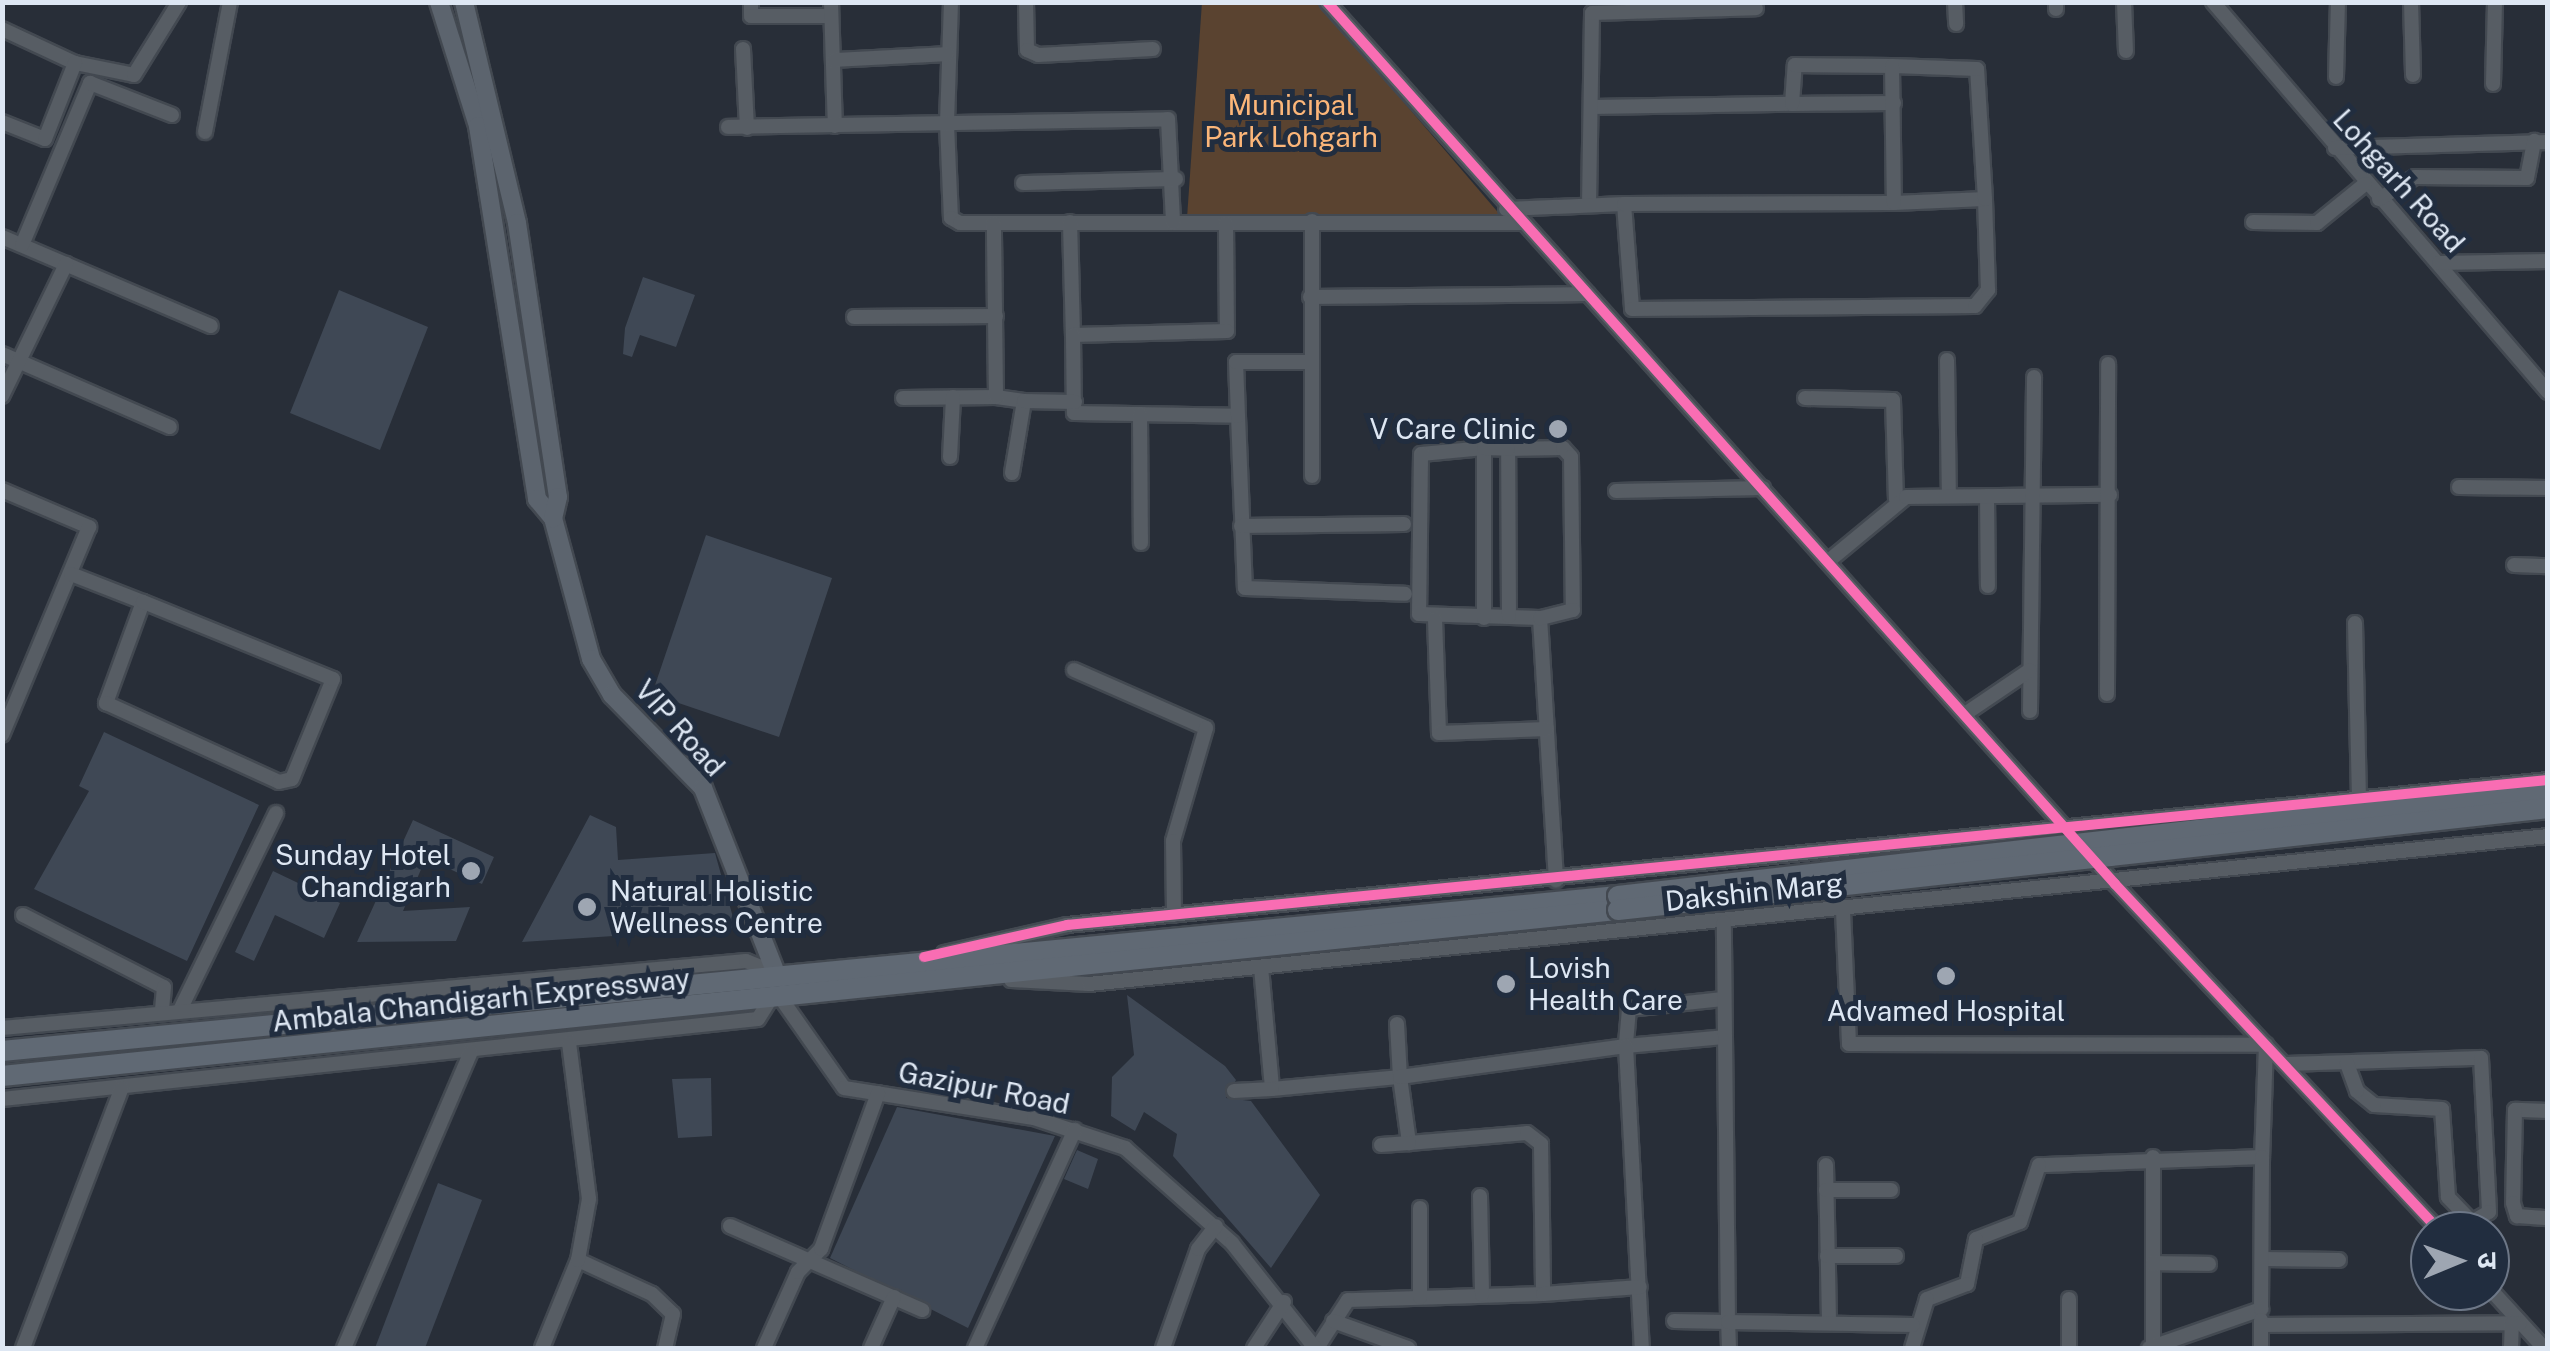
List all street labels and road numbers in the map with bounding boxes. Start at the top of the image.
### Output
street label: Lohgarh Road [2326,103,2472,259]
street label: VIP Road [628,673,732,783]
street label: Dakshin Marg [1663,866,1845,918]
street label: Ambala Chandigarh Expressway [271,961,691,1039]
street label: Gazipur Road [896,1055,1072,1121]

